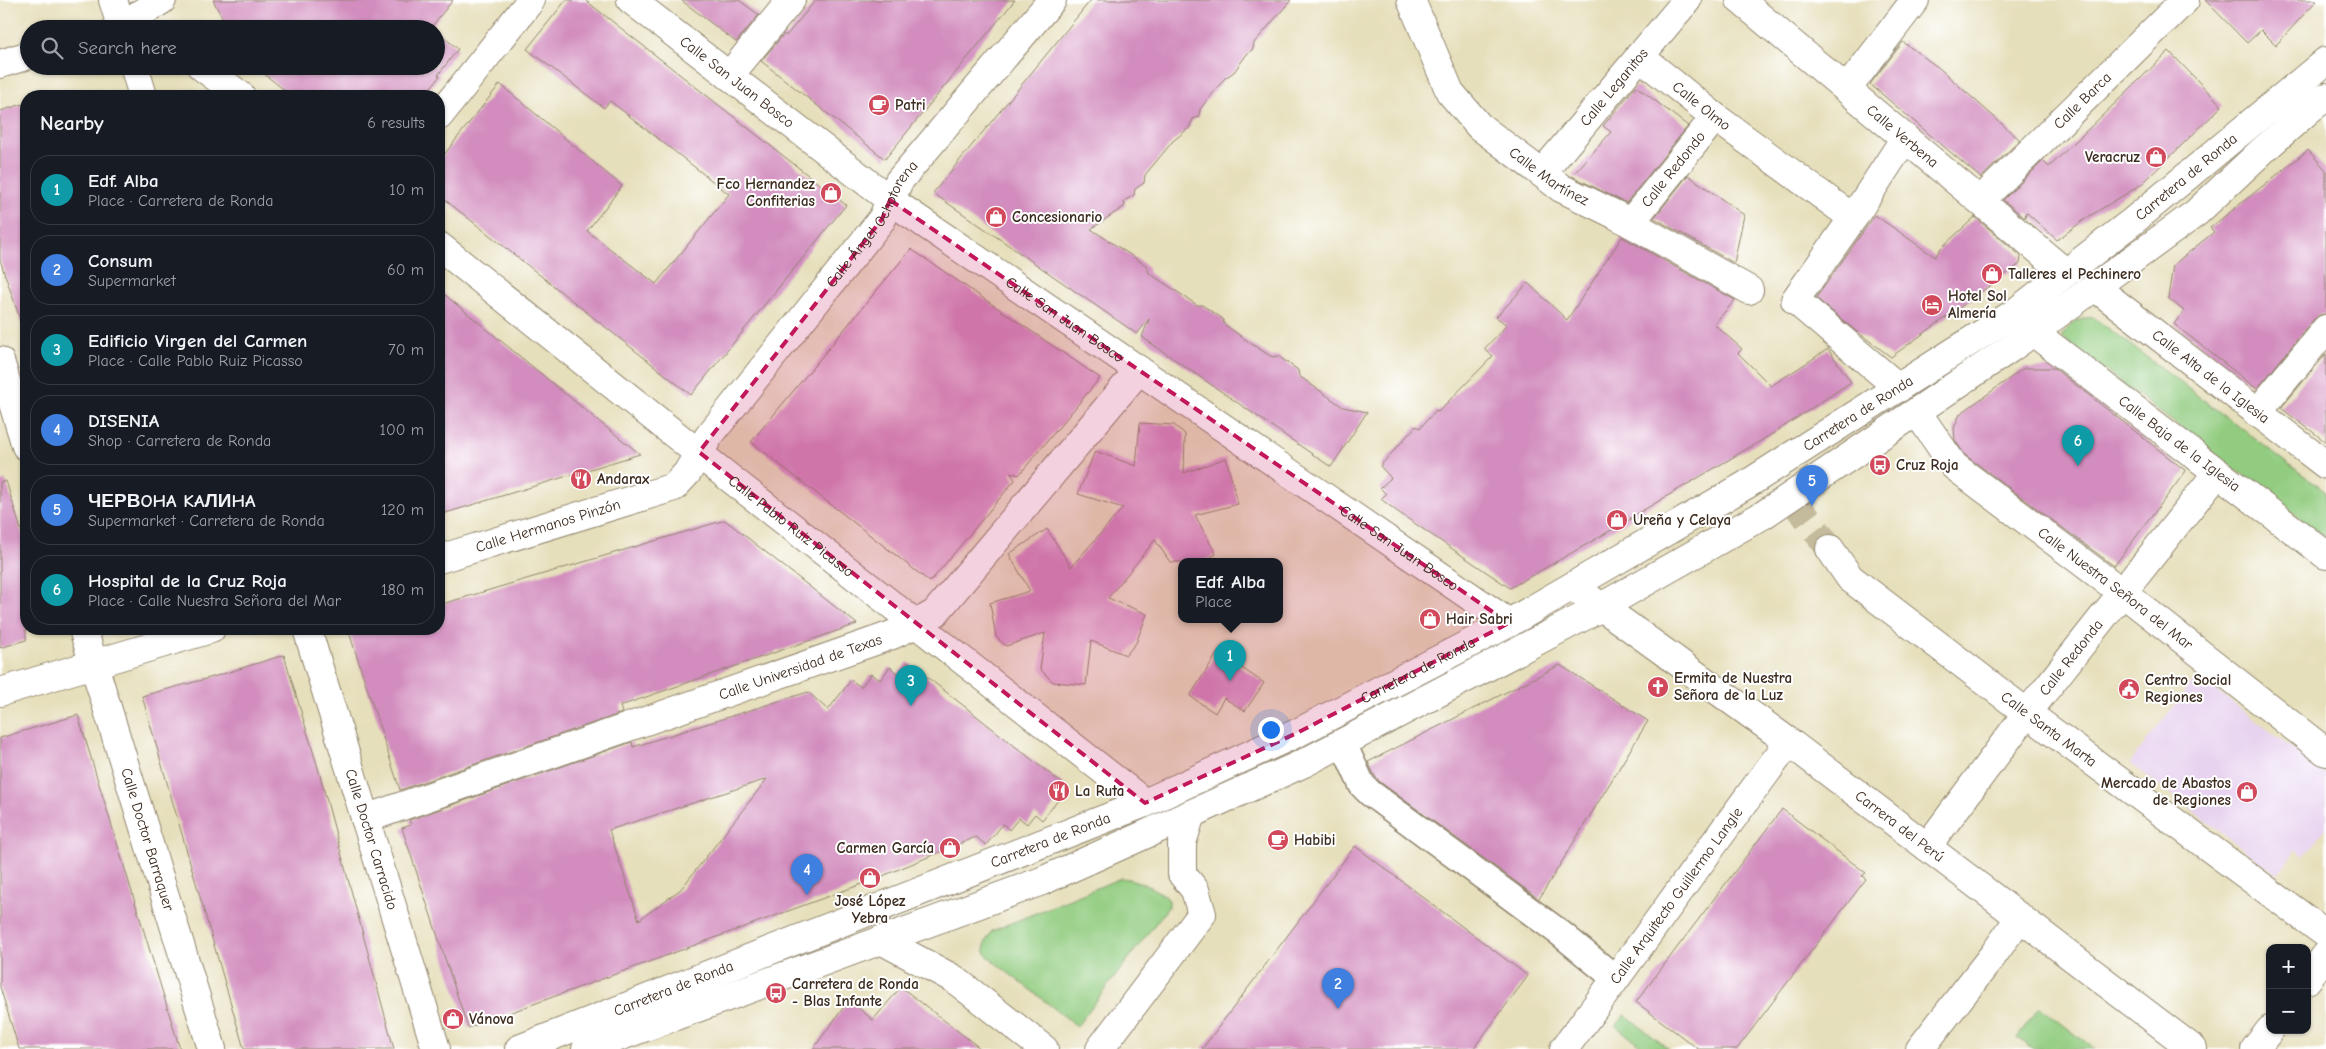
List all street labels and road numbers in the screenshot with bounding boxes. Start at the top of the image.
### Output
street label: Calle San Juan Bosco [676,32,798,132]
street label: Calle Leganitos [1576,45,1652,130]
street label: Calle Barca [2050,68,2115,133]
street label: Calle Olmo [1669,77,1734,134]
street label: Calle Verbena [1863,101,1942,171]
street label: Calle Redondo [1637,127,1709,211]
street label: Carretera de Ronda [2132,129,2241,224]
street label: Calle Martínez [1506,143,1592,209]
street label: Calle Ángel Ochotorena [822,157,922,291]
street label: Calle San Juan Bosco [1002,273,1128,366]
street label: Calle Alta de la Iglesia [2149,326,2273,427]
street label: Carretera de Ronda [1800,371,1916,455]
street label: Calle Baja de la Iglesia [2115,391,2244,495]
street label: Calle Pablo Ruiz Picasso [725,471,858,581]
street label: Calle Hermanos Pinzón [473,495,623,556]
street label: Calle San Juan Bosco [1337,501,1462,595]
street label: Calle Nuestra Señora del Mar [2034,523,2197,653]
street label: Calle Redonda [2035,616,2107,699]
street label: Calle Universidad de Texas [716,630,884,704]
street label: Carretera de Ronda [1357,633,1478,708]
street label: Calle Santa Marta [1997,687,2100,771]
street label: Calle Doctor Barraquer [117,766,178,913]
street label: Calle Doctor Carracido [342,767,402,912]
street label: Carrera del Perú [1851,786,1948,866]
street label: Calle Arquitecto Guillermo Langle [1606,803,1747,987]
street label: Carretera de Ronda [988,809,1113,872]
street label: Carretera de Ronda [611,957,736,1020]

